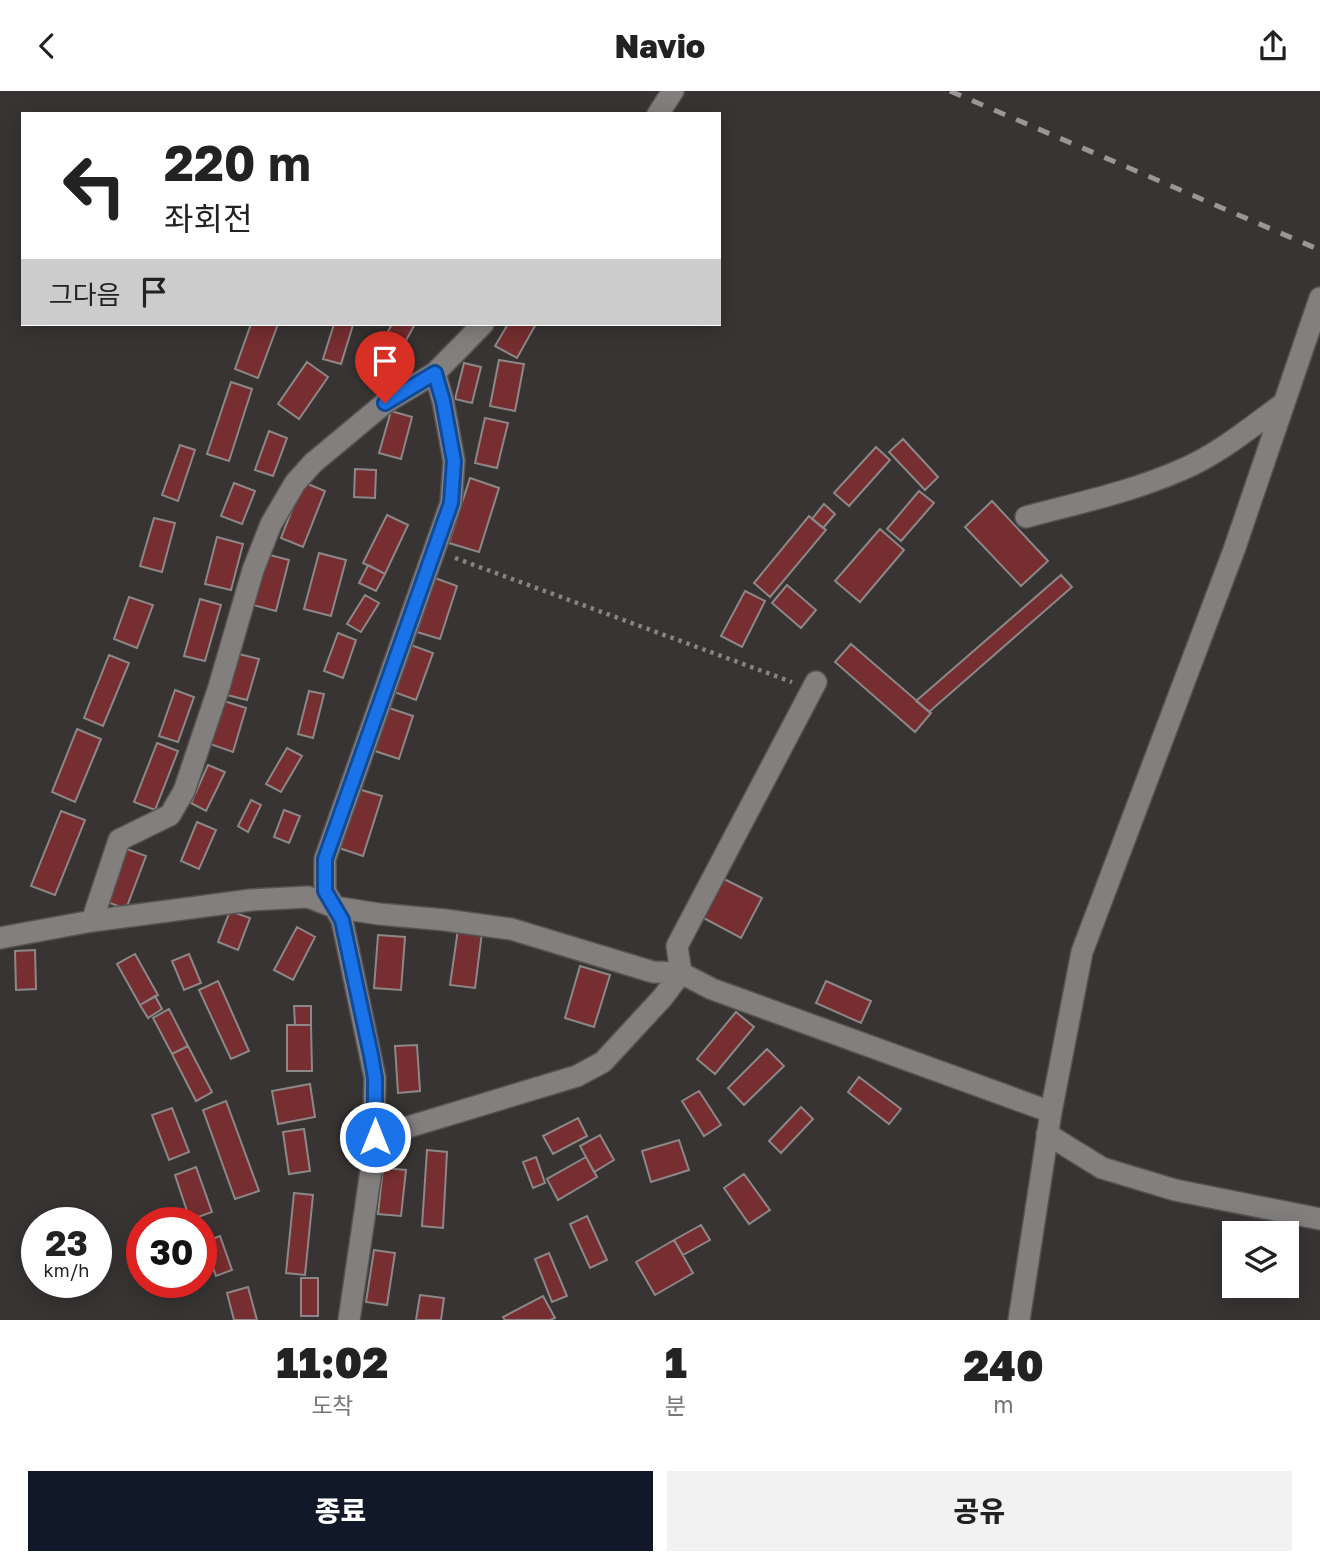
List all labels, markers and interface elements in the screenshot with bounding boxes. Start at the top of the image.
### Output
icon: back [28,27,66,65]
text: Navio [615,27,705,65]
icon: share [1254,27,1292,65]
text: 220 m [164,133,311,192]
icon: left [49,140,140,231]
text: 좌회전 [164,199,252,237]
icon: arrive [135,273,173,311]
text: 그다음 [49,279,121,310]
pin [355,331,415,403]
icon: arrive [366,342,404,380]
position arrow [338,1100,412,1174]
speed limit sign: 30 [126,1207,217,1298]
map controls [1222,1221,1299,1298]
button: layers [1222,1221,1299,1298]
text: 23 [45,1222,88,1264]
text: km/h [44,1259,89,1281]
text: 11:02 [276,1337,388,1387]
text: 1 [665,1337,687,1387]
text: 240 [963,1340,1044,1390]
text: m [993,1390,1014,1418]
text: 도착 [311,1391,354,1419]
text: 분 [665,1391,686,1419]
button: 종료 [28,1471,653,1551]
button: 공유 [667,1471,1292,1551]

